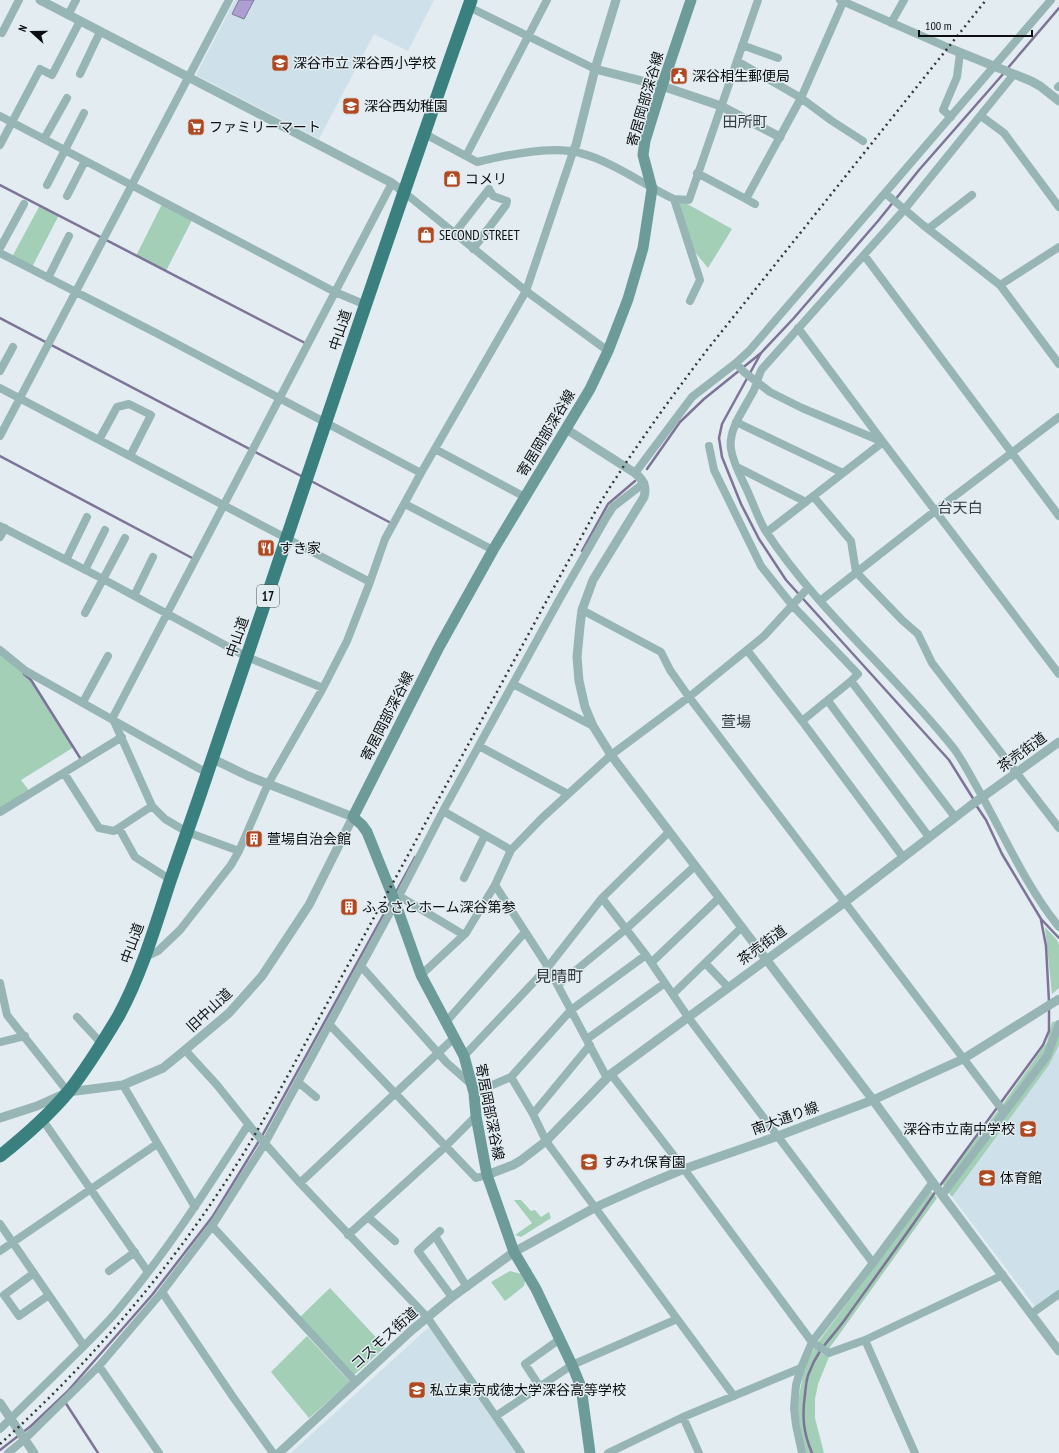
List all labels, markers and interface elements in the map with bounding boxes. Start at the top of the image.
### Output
north arrow [12,12,52,52]
scale bar [919,12,1032,38]
text: 100 m [925,18,952,33]
text: N [15,23,30,34]
street label: 寄居岡部深谷線 [623,49,667,149]
school or university icon: 深谷市立 深谷西小学校 [270,53,290,73]
place label: 深谷市立 深谷西小学校 [293,54,436,72]
public building icon: 深谷相生郵便局 [669,66,689,86]
place label: 深谷相生郵便局 [692,67,790,85]
school or university icon: 深谷西幼稚園 [341,96,361,116]
place label: 深谷西幼稚園 [364,97,448,115]
district label: 田所町 [722,112,768,131]
supermarket icon: ファミリーマート [186,117,206,137]
place label: ファミリーマート [209,118,321,136]
shop icon: コメリ [442,169,462,189]
place label: コメリ [465,170,507,188]
shop icon: SECOND STREET [416,225,436,245]
place label: SECOND STREET [439,226,521,244]
street label: 中山道 [325,307,355,353]
street label: 寄居岡部深谷線 [513,386,579,480]
district label: 台天白 [937,498,983,517]
restaurant icon: すき家 [256,538,276,558]
place label: すき家 [279,539,321,557]
road number: 17 [257,585,279,607]
street label: 中山道 [222,614,252,660]
street label: 寄居岡部深谷線 [357,668,417,764]
district label: 萱場 [721,712,751,731]
street label: 茶売街道 [994,728,1050,776]
building icon: 萱場自治会館 [244,829,264,849]
place label: 萱場自治会館 [267,830,351,848]
building icon: ふるさとホーム深谷第参 [339,897,359,917]
place label: ふるさとホーム深谷第参 [362,898,516,916]
street label: 中山道 [116,920,148,966]
street label: 茶売街道 [734,921,790,969]
district label: 見晴町 [535,966,583,986]
street label: 旧中山道 [182,984,236,1036]
street label: 寄居岡部深谷線 [472,1062,508,1162]
street label: 南大通り線 [749,1098,821,1138]
school or university icon: 深谷市立南中学校 [1018,1119,1038,1139]
place label: 深谷市立南中学校 [903,1120,1015,1138]
school or university icon: すみれ保育園 [579,1152,599,1172]
place label: すみれ保育園 [602,1153,686,1171]
school or university icon: 体育館 [977,1168,997,1188]
place label: 体育館 [1000,1169,1042,1187]
street label: コスモス街道 [347,1303,421,1373]
school or university icon: 私立東京成徳大学深谷高等学校 [407,1380,427,1400]
place label: 私立東京成徳大学深谷高等学校 [430,1381,626,1399]

